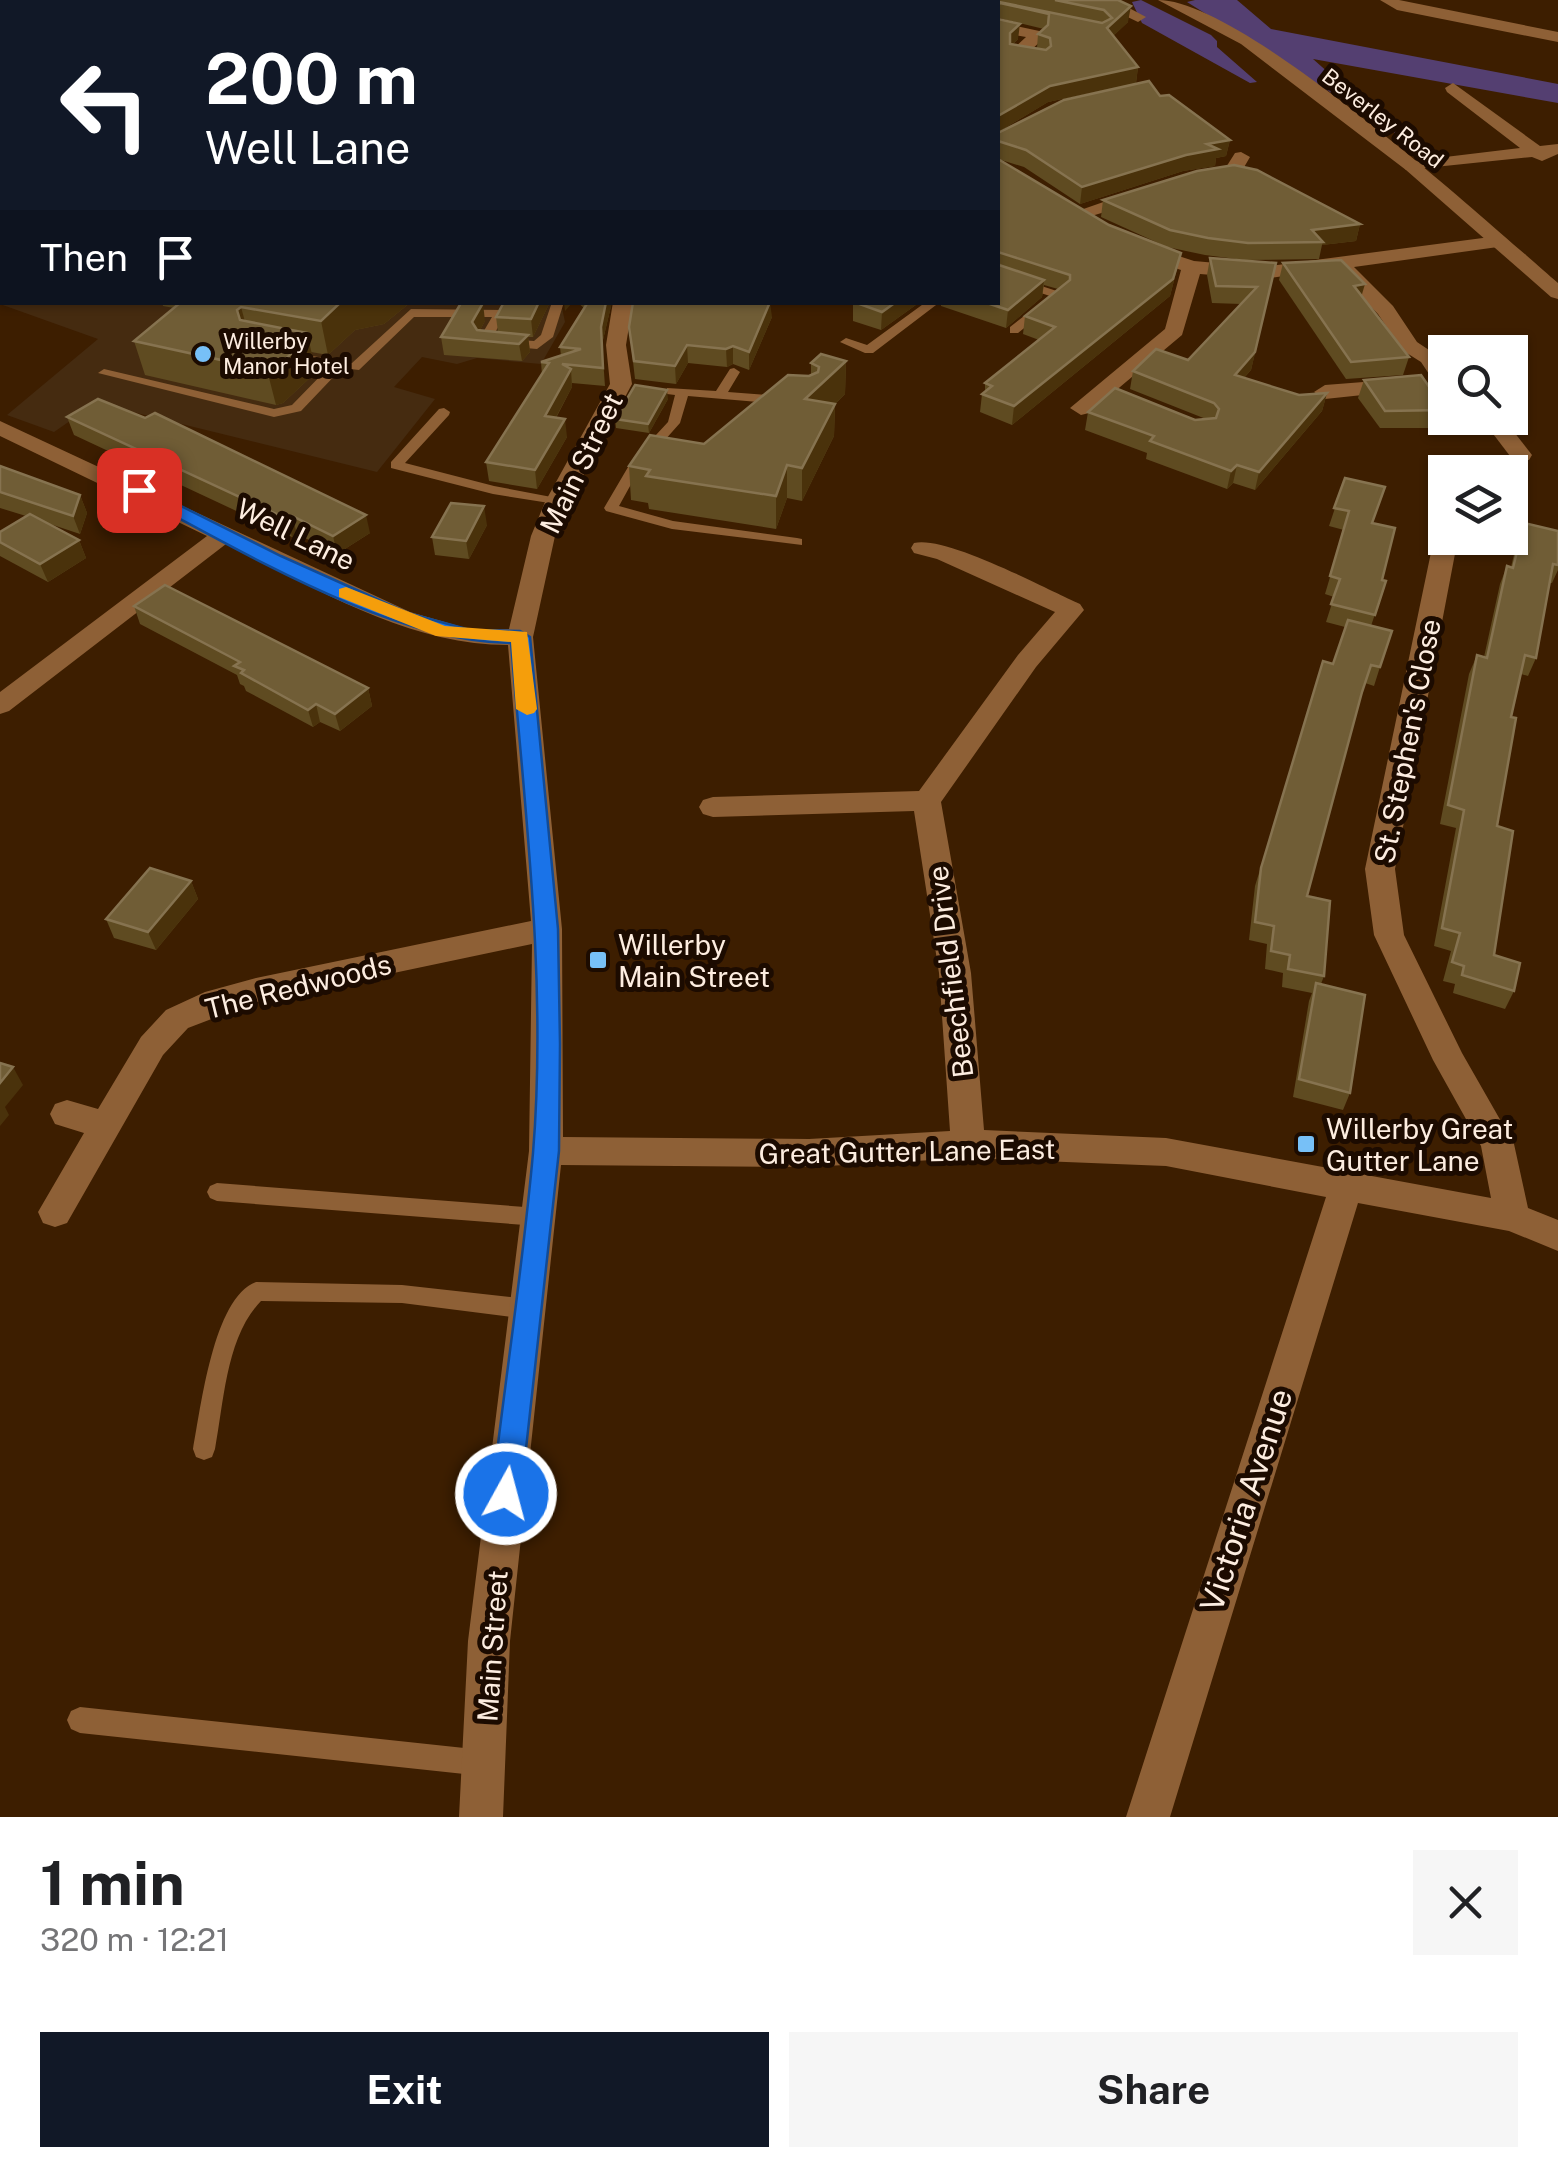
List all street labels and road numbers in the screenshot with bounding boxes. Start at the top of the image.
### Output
street label: Beverley Road [1317,63,1449,173]
street label: Main Street [533,387,629,539]
street label: Well Lane [231,491,361,577]
street label: St. Stephen's Close [1367,616,1447,866]
street label: Beechfield Drive [921,864,979,1080]
street label: The Redwoods [202,947,394,1025]
street label: Great Gutter Lane East [758,1132,1056,1170]
street label: Victoria Avenue [1193,1384,1299,1616]
street label: Main Street [470,1569,514,1723]

